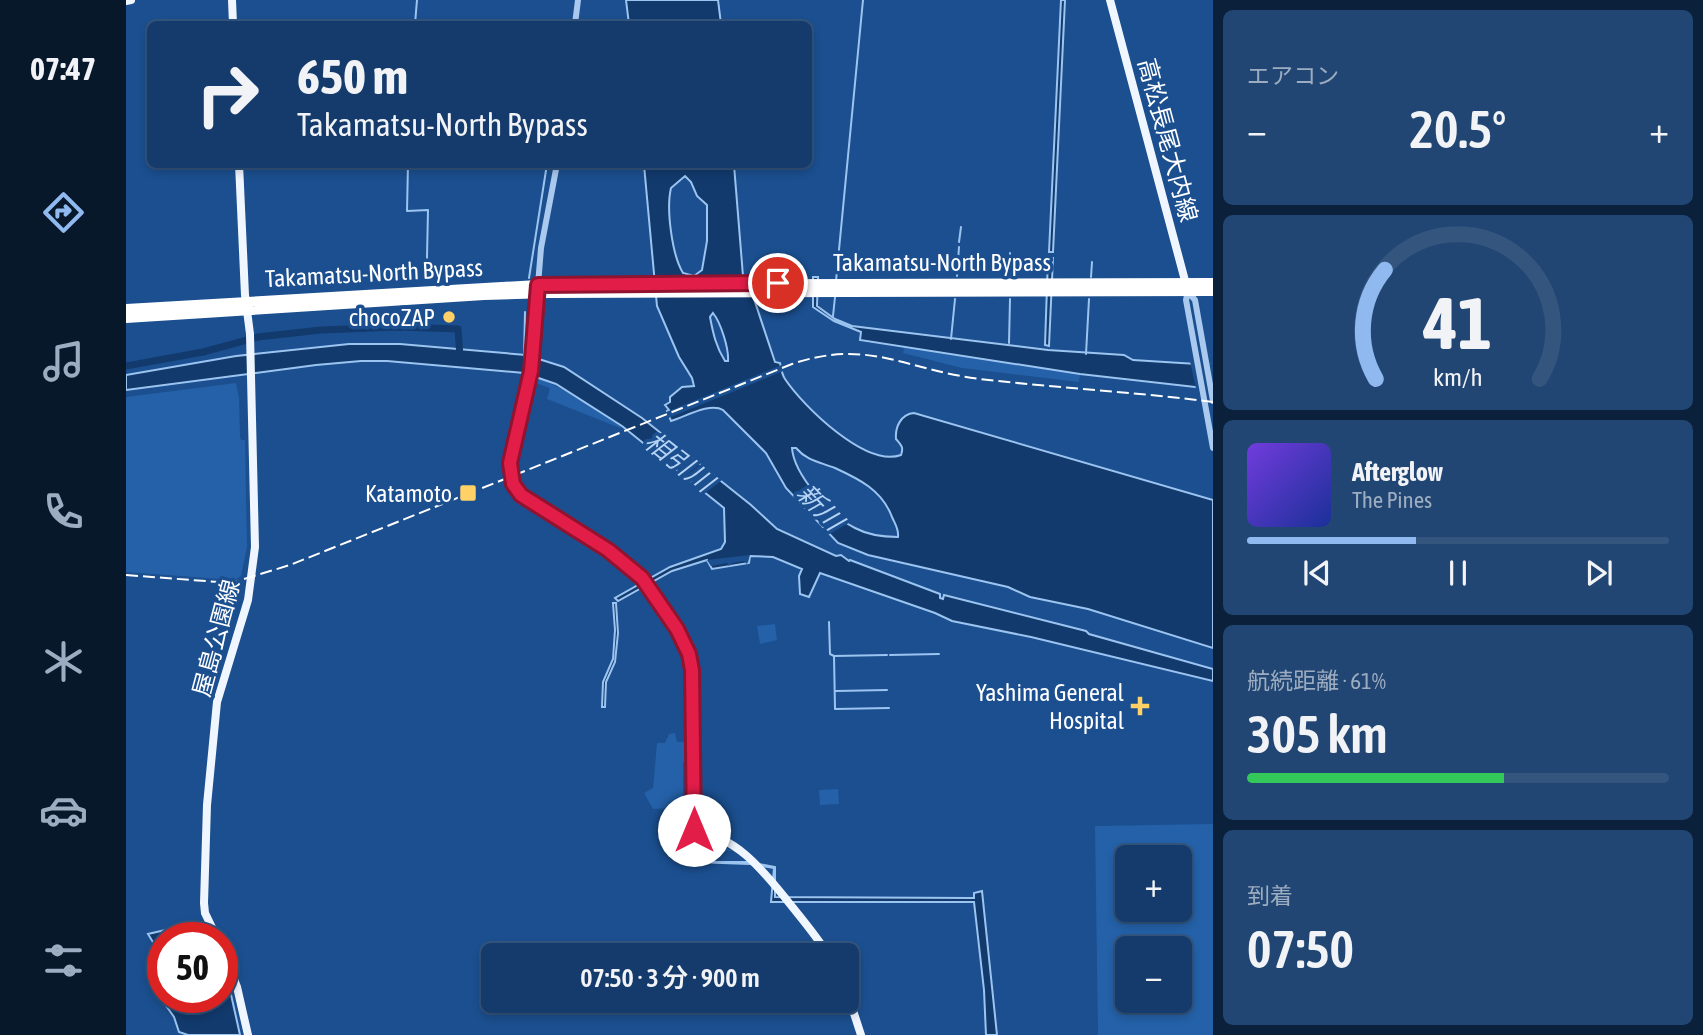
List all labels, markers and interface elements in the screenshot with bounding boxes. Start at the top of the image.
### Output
text: 650 m [297,48,408,104]
icon: right [182,49,273,140]
text: 07:47 [30,50,96,87]
street label: 高松長尾大内線 [1133,55,1203,225]
text: エアコン [1247,63,1339,89]
text: 20.5° [1410,99,1506,159]
text: Takamatsu-North Bypass [297,106,588,143]
text: − [1247,108,1267,151]
text: + [1649,108,1669,151]
icon: directions [39,188,88,237]
street label: Takamatsu-North Bypass [833,249,1051,276]
pin [748,253,808,313]
street label: Takamatsu-North Bypass [264,254,484,292]
icon: arrive [759,264,797,302]
text: 41 [1423,281,1492,364]
place label: chocoZAP [349,304,435,331]
marker: chocoZAP [441,309,457,325]
icon: music [39,337,88,386]
text: km/h [1433,362,1483,390]
water label: 相引川 [639,426,721,500]
text: Afterglow [1352,457,1443,487]
water label: 新川 [791,478,851,538]
place label: Katamoto [365,480,452,507]
marker: Katamoto [458,483,478,503]
icon: phone [39,487,88,536]
text: The Pines [1352,487,1432,513]
icon: previous [1298,554,1336,592]
icon: pause [1439,554,1477,592]
icon: next [1580,554,1618,592]
street label: 屋島公園線 [187,577,245,699]
icon: climate [39,637,88,686]
text: 航続距離 · 61% [1247,668,1386,694]
place label: Yashima General Hospital [976,679,1125,734]
marker: Yashima General Hospital [1130,696,1150,716]
text: 305 km [1247,704,1388,764]
icon: car [39,786,88,835]
position arrow [657,793,731,867]
map controls [1115,845,1192,1013]
button: + [1115,845,1192,922]
text: 到着 [1247,883,1293,909]
text: 07:50 [1247,919,1354,979]
speed limit sign: 50 [147,922,238,1013]
icon: filters [39,936,88,985]
button: − [1115,936,1192,1013]
text: 07:50 · 3 分 · 900 m [580,963,760,993]

